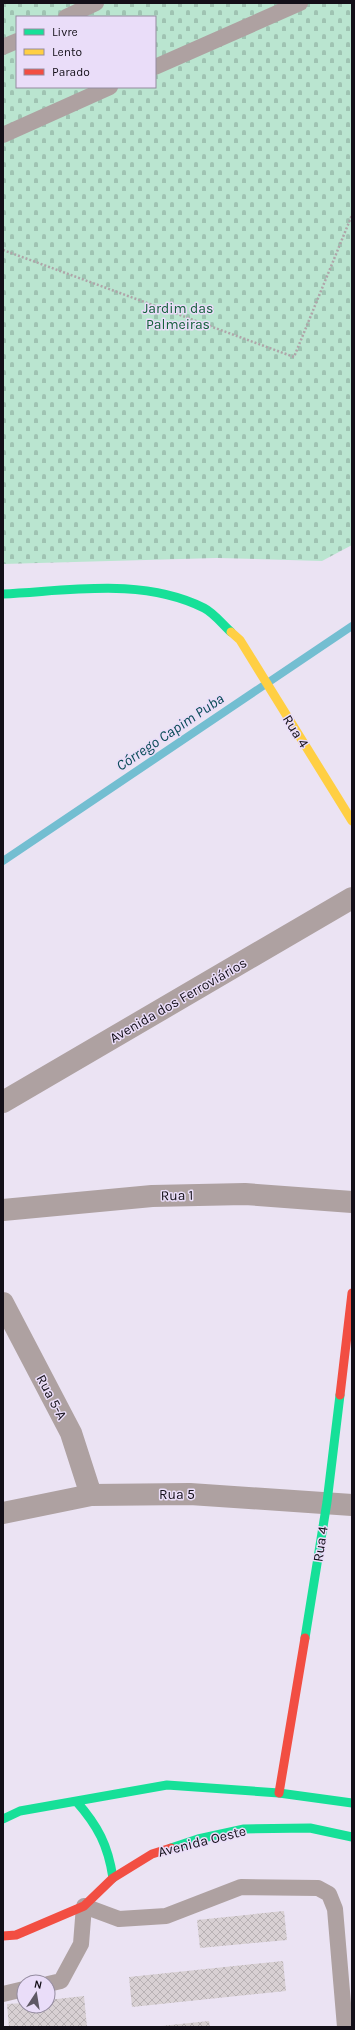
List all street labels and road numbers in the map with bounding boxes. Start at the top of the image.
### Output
street label: Rua 4 [279,712,312,751]
street label: Avenida dos Ferroviários [107,954,250,1047]
street label: Rua 1 [161,1187,194,1204]
street label: Rua 5-A [33,1372,71,1423]
street label: Rua 5 [159,1486,195,1503]
street label: Rua 4 [309,1525,332,1563]
street label: Avenida Oeste [156,1822,248,1861]

